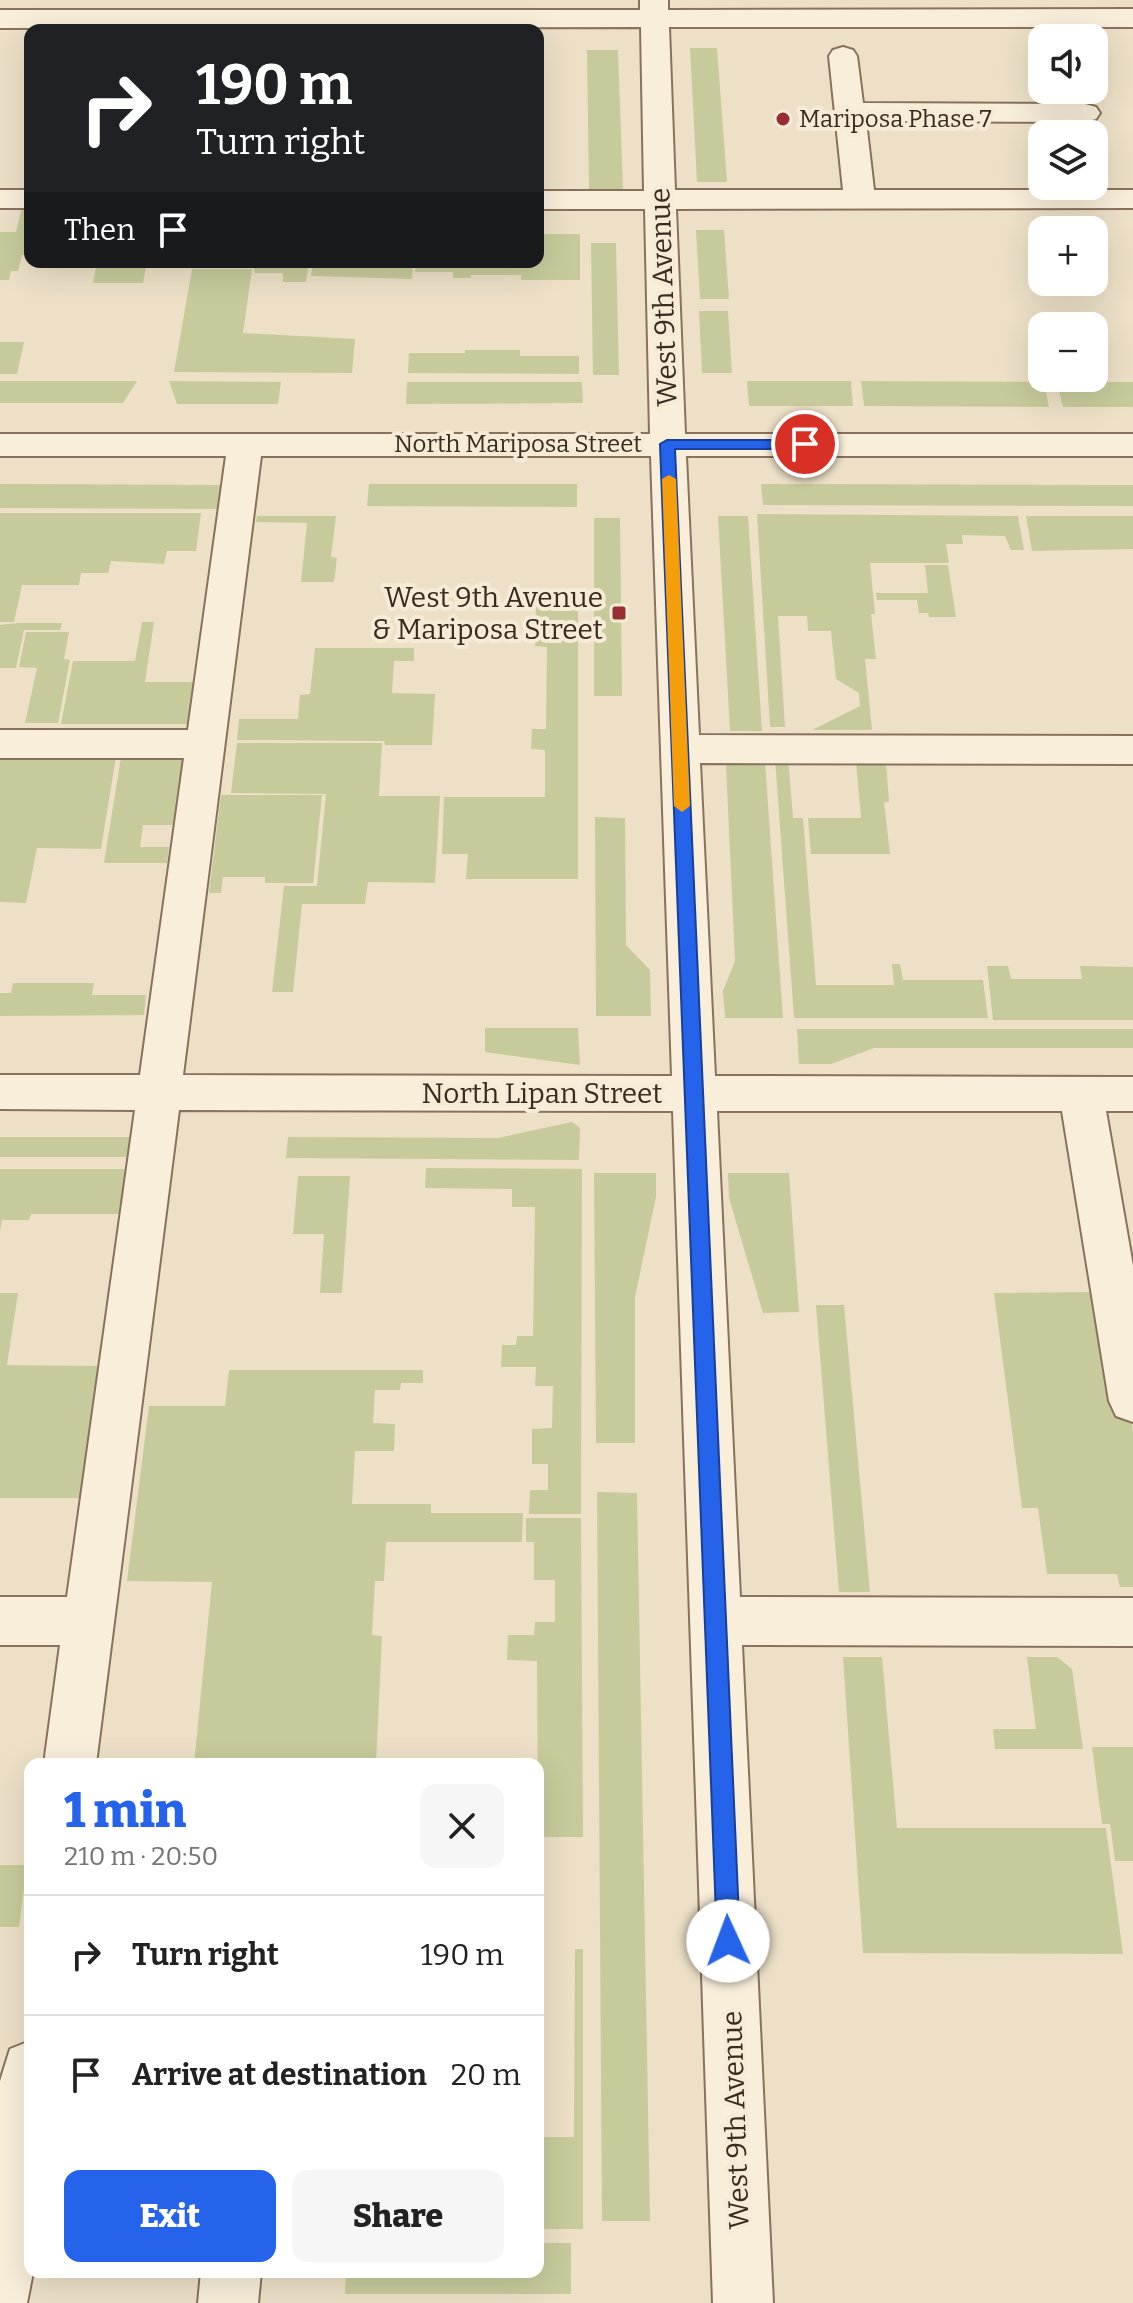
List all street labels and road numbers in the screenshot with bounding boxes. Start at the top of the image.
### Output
street label: West 9th Avenue [643,187,684,407]
street label: North Mariposa Street [394,430,642,458]
street label: North Lipan Street [422,1077,662,1110]
street label: West 9th Avenue [715,2010,756,2230]

